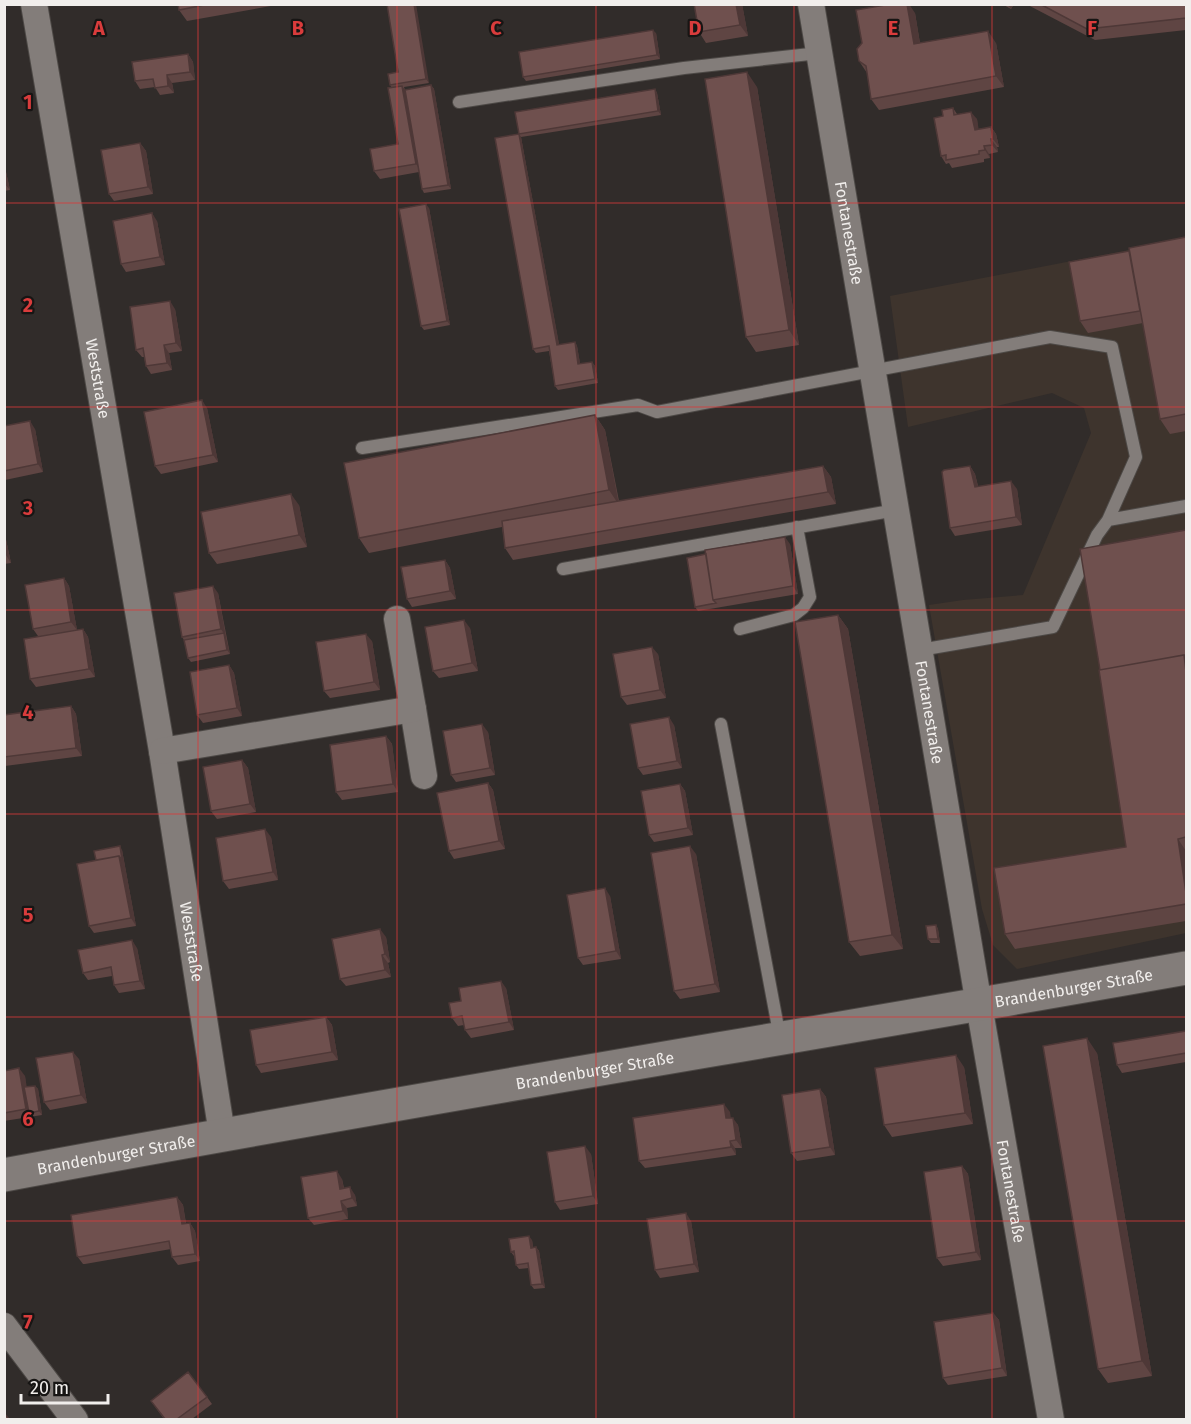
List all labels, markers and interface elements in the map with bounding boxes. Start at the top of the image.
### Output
text: A [92,16,106,40]
text: B [292,16,304,40]
text: C [490,16,502,40]
text: D [688,16,702,40]
text: E [888,16,898,40]
text: F [1087,16,1097,40]
text: 1 [23,90,33,114]
street label: Fontanestraße [831,180,867,286]
text: 2 [23,293,33,317]
street label: Weststraße [81,337,114,420]
text: 3 [22,496,33,520]
street label: Fontanestraße [911,659,947,765]
text: 4 [22,700,34,724]
street label: Weststraße [176,900,207,983]
text: 5 [23,903,34,927]
street label: Brandenburger Straße [993,965,1154,1011]
street label: Brandenburger Straße [514,1048,675,1094]
text: 6 [22,1107,34,1131]
street label: Brandenburger Straße [36,1131,197,1179]
street label: Fontanestraße [993,1138,1029,1244]
text: 7 [23,1310,33,1334]
scale bar [21,1367,108,1405]
text: 20 m [30,1377,69,1399]

